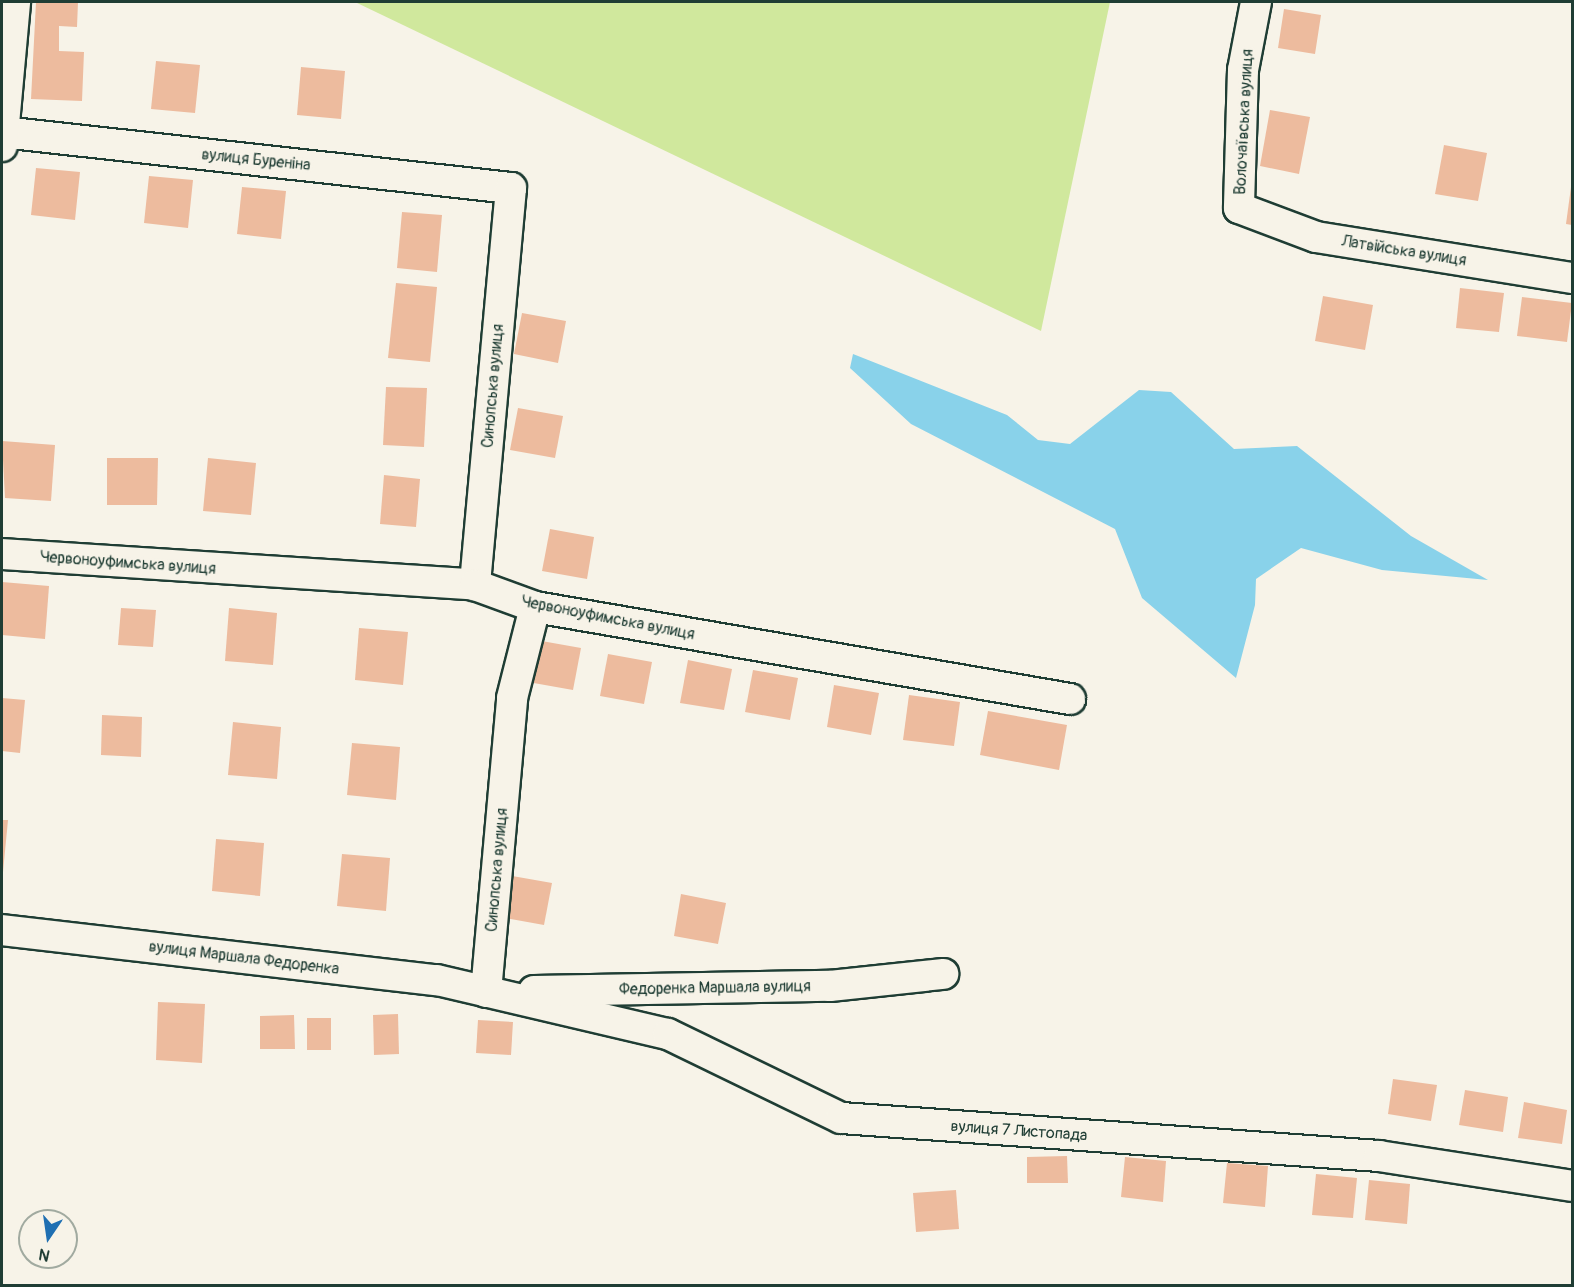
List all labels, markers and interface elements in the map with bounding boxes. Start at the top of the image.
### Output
street label: Волочаївська вулиця [1231,49,1257,195]
street label: вулиця Буреніна [201,145,311,175]
street label: Латвійська вулиця [1340,232,1468,270]
street label: Синопська вулиця [478,323,508,449]
street label: Червоноуфимська вулиця [39,547,217,579]
street label: Червоноуфимська вулиця [520,592,696,644]
street label: Синопська вулиця [482,807,512,933]
street label: вулиця Маршала Федоренка [148,937,340,979]
street label: Федоренка Маршала вулиця [619,977,811,999]
street label: вулиця 7 Листопада [950,1117,1088,1145]
north arrow [18,1209,78,1269]
text: N [37,1244,52,1266]

